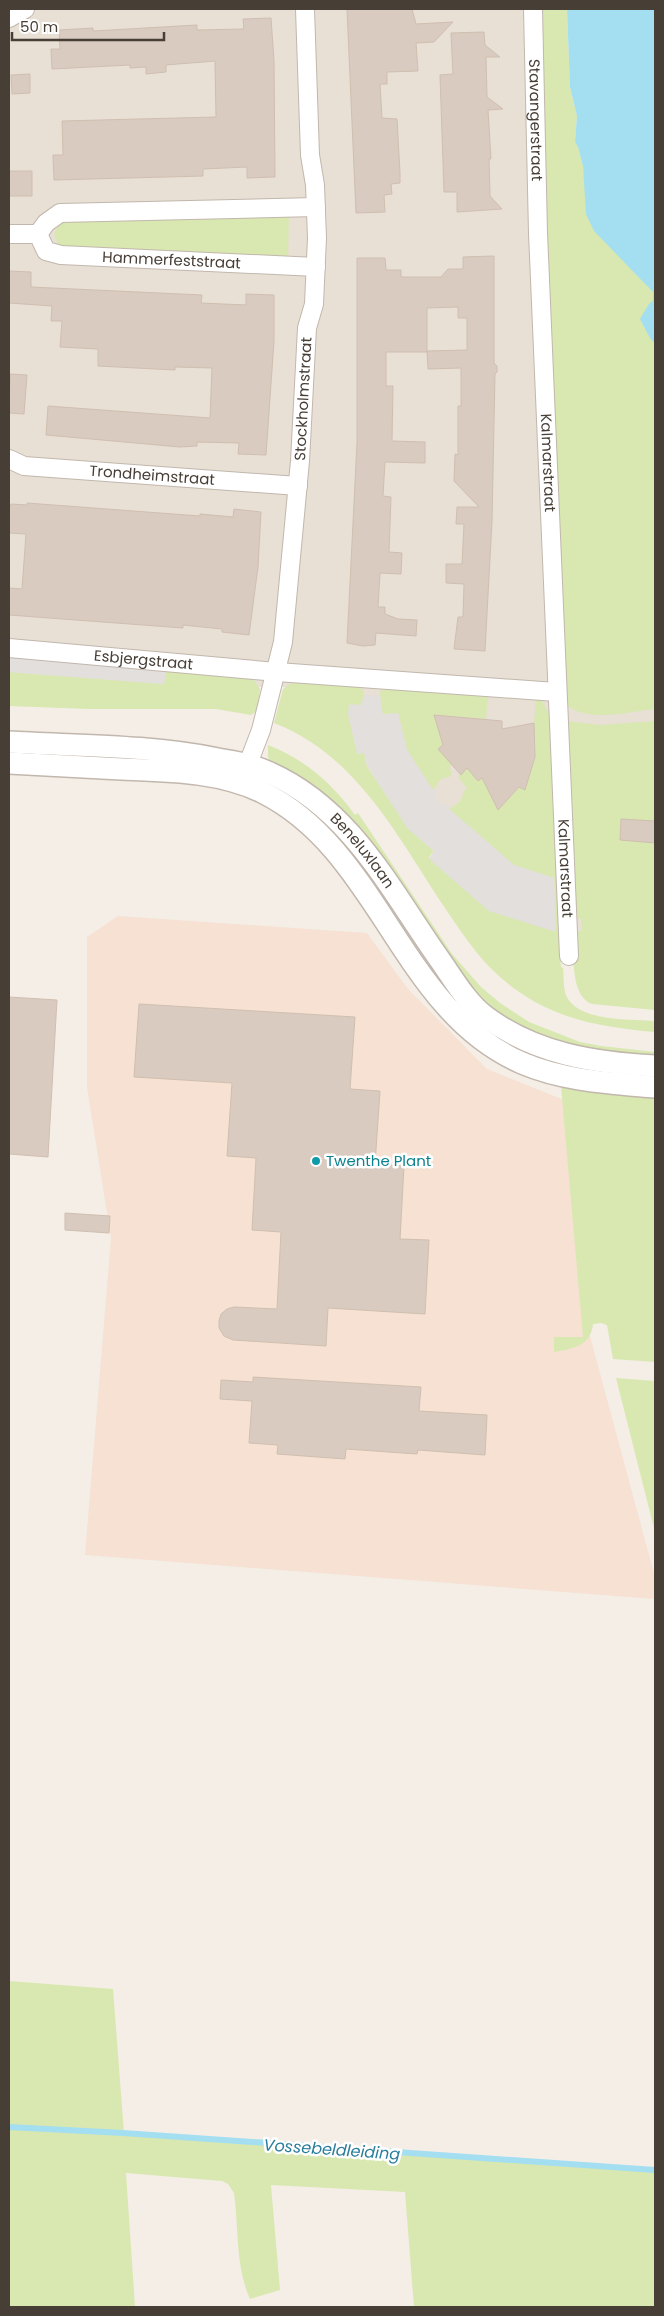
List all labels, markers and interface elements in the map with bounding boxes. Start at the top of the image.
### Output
scale bar [12,10,165,42]
text: 50 m [20,16,58,37]
street label: Stavangerstraat [524,59,548,181]
street label: Hammerfeststraat [102,246,241,273]
street label: Stockholmstraat [289,337,317,461]
street label: Kalmarstraat [536,413,561,512]
street label: Trondheimstraat [89,460,216,490]
street label: Esbjergstraat [93,645,194,674]
street label: Beneluxlaan [326,808,400,892]
street label: Kalmarstraat [553,819,578,918]
place label: Twenthe Plant [326,1150,431,1171]
marker: Twenthe Plant [310,1155,322,1167]
water label: Vossebeldleiding [263,2133,401,2166]

